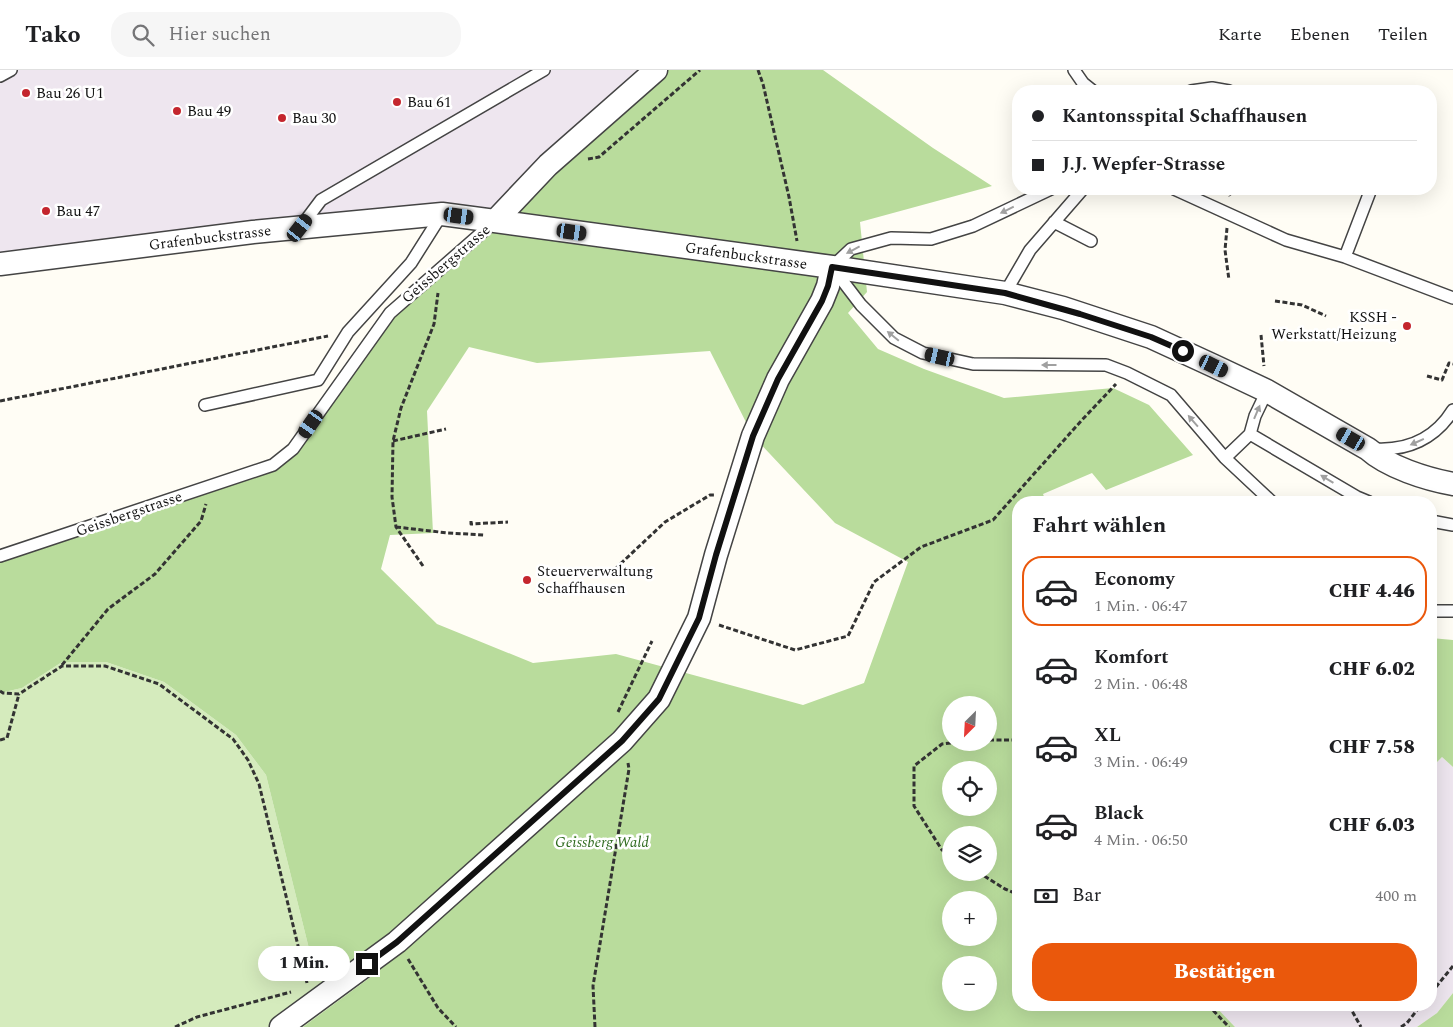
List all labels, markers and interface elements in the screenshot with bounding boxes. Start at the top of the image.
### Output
search box [111,12,461,57]
text: Tako [25,17,81,53]
text: Hier suchen [169,20,271,49]
icon: search [129,21,157,49]
text: Karte [1218,21,1262,48]
text: Ebenen [1290,21,1350,48]
text: Teilen [1378,21,1428,48]
place label: Bau 26 U1 [36,82,104,105]
marker: Bau 26 U1 [20,87,32,99]
place label: Bau 61 [407,91,451,114]
marker: Bau 61 [391,96,403,108]
place label: Bau 49 [187,100,231,123]
text: Kantonsspital Schaffhausen [1062,102,1307,131]
marker: Bau 49 [171,105,183,117]
place label: Bau 30 [292,107,336,130]
marker: Bau 30 [276,112,288,124]
text: J.J. Wepfer-Strasse [1062,150,1225,179]
place label: Bau 47 [56,200,100,223]
marker: Bau 47 [40,205,52,217]
car [443,206,474,226]
one-way arrow [1000,206,1015,214]
car [284,212,315,244]
street label: Grafenbuckstrasse [147,219,273,257]
street label: Geissbergstrasse [397,219,495,309]
car [556,222,587,242]
street label: Grafenbuckstrasse [683,236,809,276]
one-way arrow [845,246,860,254]
place label: KSSH - Werkstatt/Heizung [1271,306,1397,346]
marker: KSSH - Werkstatt/Heizung [1401,320,1413,332]
one-way arrow [886,330,899,341]
route start [1172,340,1194,362]
car [923,346,956,368]
car [1197,353,1230,379]
one-way arrow [1041,361,1057,369]
one-way arrow [1254,405,1262,419]
car [296,407,325,441]
one-way arrow [1187,415,1199,427]
car [1334,425,1367,453]
one-way arrow [1410,438,1424,446]
one-way arrow [1320,474,1333,483]
street label: Geissbergstrasse [73,485,185,543]
text: Fahrt wählen [1032,509,1166,542]
place label: Steuerverwaltung Schaffhausen [537,560,653,600]
text: Economy [1094,565,1175,594]
icon: car [1034,569,1079,614]
marker: Steuerverwaltung Schaffhausen [521,574,533,586]
text: CHF 4.46 [1329,577,1415,606]
text: 1 Min. · 06:47 [1094,594,1188,618]
text: Komfort [1094,643,1169,672]
icon: car [1034,647,1079,692]
text: CHF 6.02 [1329,655,1415,684]
text: 2 Min. · 06:48 [1094,672,1188,696]
north arrow [942,696,998,751]
map controls [942,696,997,1011]
text: XL [1094,721,1121,750]
icon: car [1034,725,1079,770]
text: CHF 7.58 [1329,733,1415,762]
text: 3 Min. · 06:49 [1094,750,1188,774]
button: locate [942,761,997,816]
text: Black [1094,799,1144,828]
icon: car [1034,803,1079,848]
text: CHF 6.03 [1329,811,1415,840]
button: layers [942,826,997,881]
text: 4 Min. · 06:50 [1094,828,1188,852]
park label: Geissberg Wald [555,831,649,854]
text: Bar [1072,881,1101,910]
icon: cash [1032,882,1060,910]
text: 400 m [1375,884,1417,908]
button: + [942,891,997,946]
button: Bestätigen [1032,943,1417,1001]
callout: 1 Min. [257,946,350,982]
text: 1 Min. [279,951,329,975]
route end [356,953,378,975]
button: − [942,956,997,1011]

